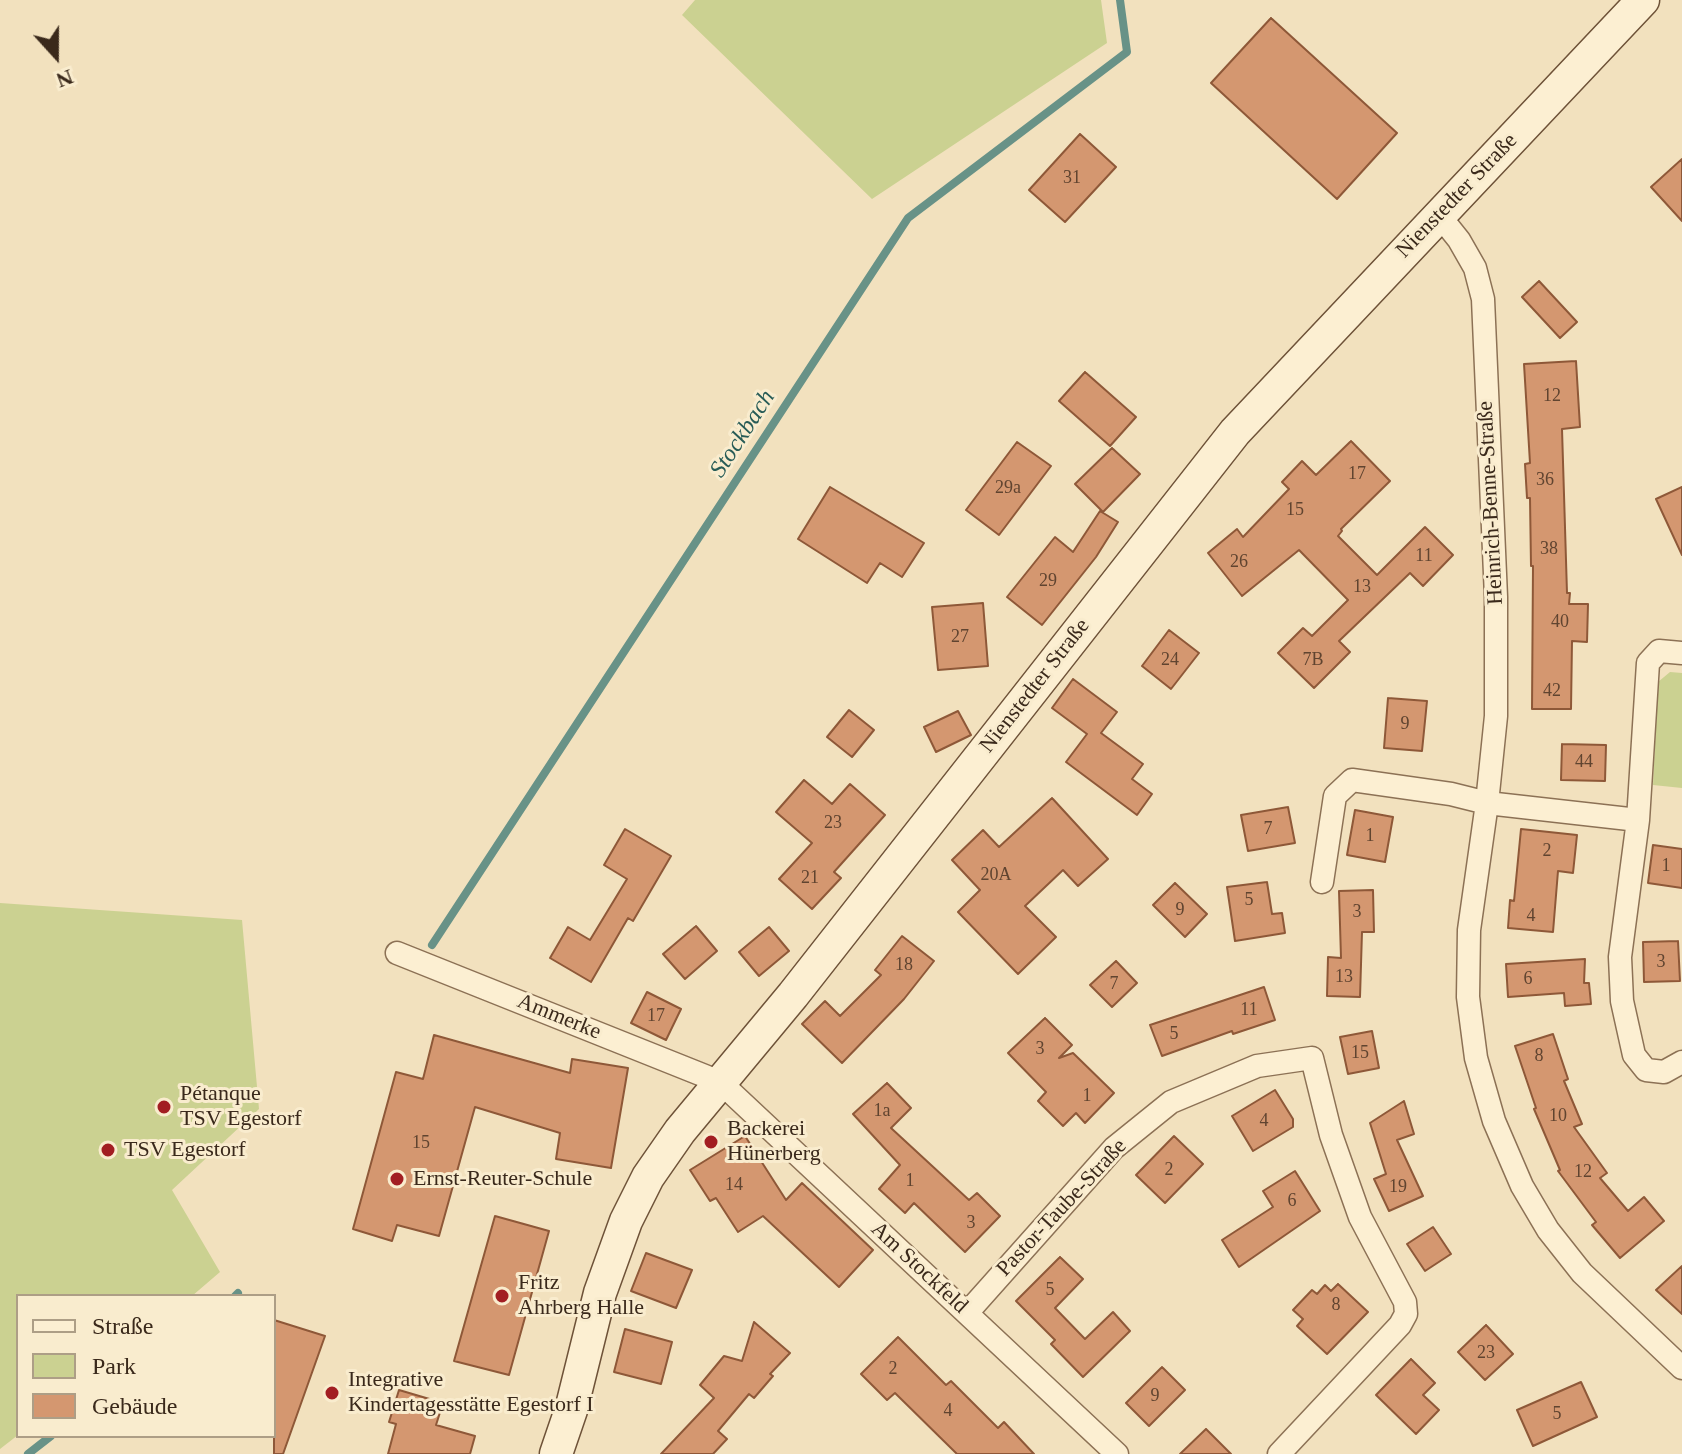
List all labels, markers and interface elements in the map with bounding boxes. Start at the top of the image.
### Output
north arrow [16,16,96,96]
text: N [53,64,77,93]
street label: Nienstedter Straße [1391,128,1523,264]
house number: 31 [1063,167,1081,189]
water label: Stockbach [704,385,782,483]
house number: 12 [1543,385,1561,407]
street label: Heinrich-Benne-Straße [1472,400,1510,606]
house number: 17 [1348,463,1366,485]
house number: 36 [1536,469,1554,491]
house number: 29a [995,477,1021,499]
house number: 15 [1286,499,1304,521]
house number: 38 [1540,538,1558,560]
house number: 11 [1415,545,1433,567]
house number: 26 [1230,551,1248,573]
house number: 29 [1039,570,1057,592]
house number: 13 [1353,576,1371,598]
house number: 40 [1551,611,1569,633]
street label: Nienstedter Straße [974,614,1096,758]
house number: 27 [951,626,969,648]
house number: 24 [1161,649,1179,671]
house number: 7B [1302,649,1324,671]
house number: 42 [1543,680,1561,702]
house number: 9 [1400,713,1410,735]
house number: 44 [1575,751,1593,773]
house number: 23 [824,812,842,834]
house number: 7 [1264,818,1272,840]
house number: 1 [1366,825,1374,847]
house number: 2 [1542,840,1552,862]
house number: 1 [1662,855,1670,877]
house number: 20A [981,864,1011,886]
house number: 21 [801,867,819,889]
house number: 5 [1244,889,1254,911]
house number: 9 [1176,899,1184,921]
house number: 3 [1352,901,1362,923]
house number: 4 [1526,905,1536,927]
house number: 3 [1656,951,1666,973]
house number: 18 [895,954,913,976]
house number: 13 [1335,966,1353,988]
house number: 6 [1524,968,1532,990]
house number: 7 [1110,973,1118,995]
street label: Ammerke [513,988,605,1046]
house number: 11 [1240,999,1258,1021]
house number: 17 [647,1005,665,1027]
house number: 5 [1170,1023,1178,1045]
house number: 3 [1036,1038,1044,1060]
house number: 15 [1351,1042,1369,1064]
house number: 8 [1534,1045,1544,1067]
place label: Pétanque TSV Egestorf [180,1081,302,1132]
house number: 1 [1082,1085,1092,1107]
marker: Pétanque TSV Egestorf [155,1098,173,1116]
house number: 1a [874,1100,890,1122]
house number: 10 [1549,1105,1567,1127]
house number: 4 [1260,1110,1268,1132]
place label: Backerei Hünerberg [727,1116,821,1168]
house number: 15 [412,1132,430,1154]
marker: Backerei Hünerberg [702,1133,720,1151]
street label: Pastor-Taube-Straße [991,1134,1133,1282]
place label: TSV Egestorf [124,1137,246,1163]
marker: TSV Egestorf [99,1141,117,1159]
house number: 2 [1164,1159,1174,1181]
house number: 12 [1574,1161,1592,1183]
place label: Ernst-Reuter-Schule [413,1166,592,1192]
marker: Ernst-Reuter-Schule [388,1170,406,1188]
house number: 1 [906,1170,914,1192]
house number: 14 [725,1174,743,1196]
house number: 19 [1389,1176,1407,1198]
house number: 6 [1288,1190,1296,1212]
house number: 3 [966,1212,976,1234]
street label: Am Stockfeld [865,1216,973,1320]
place label: Fritz Ahrberg Halle [518,1270,644,1322]
house number: 5 [1046,1279,1054,1301]
marker: Fritz Ahrberg Halle [493,1287,511,1305]
legend [16,1294,276,1438]
house number: 8 [1332,1294,1340,1316]
text: Straße [92,1313,153,1339]
house number: 23 [1477,1342,1495,1364]
text: Park [92,1353,136,1379]
house number: 2 [888,1358,898,1380]
place label: Integrative Kindertagesstätte Egestorf I [348,1367,594,1418]
marker: Integrative Kindertagesstätte Egestorf I [323,1384,341,1402]
house number: 9 [1150,1385,1160,1407]
text: Gebäude [92,1393,177,1419]
house number: 4 [944,1400,952,1422]
house number: 5 [1552,1403,1562,1425]

